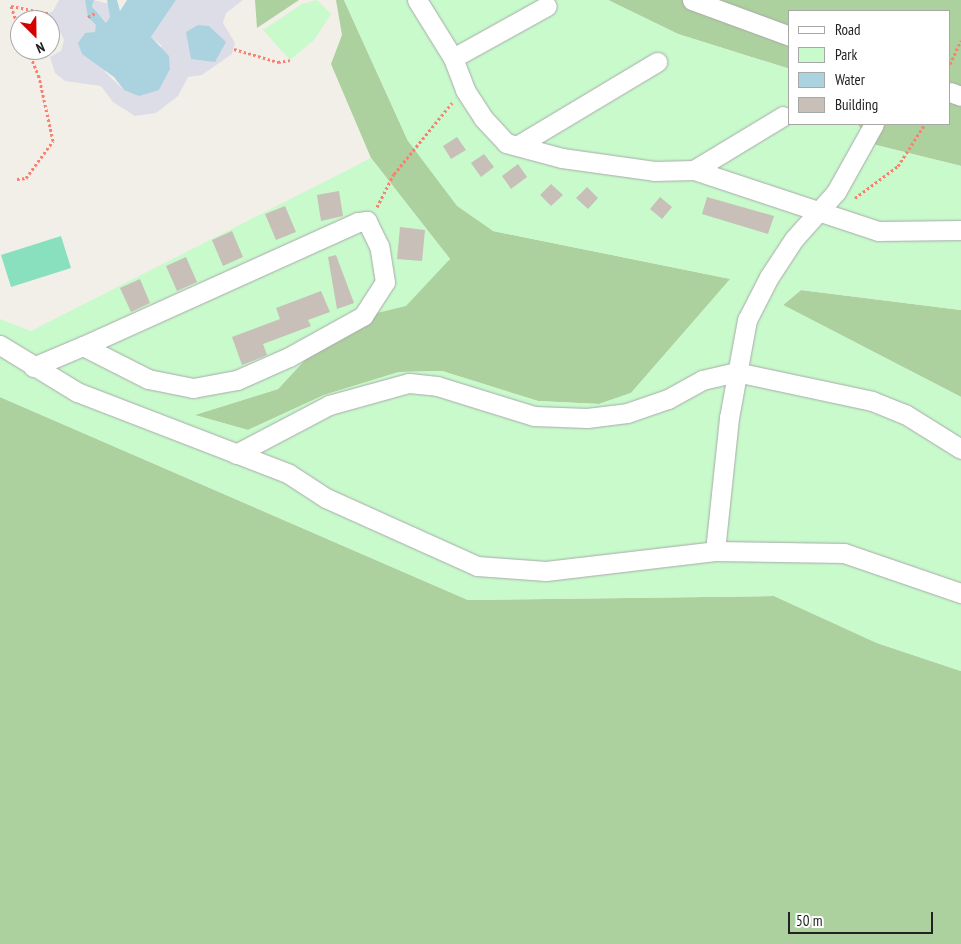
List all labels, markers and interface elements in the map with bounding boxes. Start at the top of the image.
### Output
north arrow [10,10,60,60]
legend [788,10,951,125]
text: Road [835,20,861,39]
text: N [33,38,47,58]
text: Park [835,45,857,64]
text: Water [835,70,865,89]
text: Building [835,95,878,114]
scale bar [791,902,936,934]
text: 50 m [796,911,822,930]

